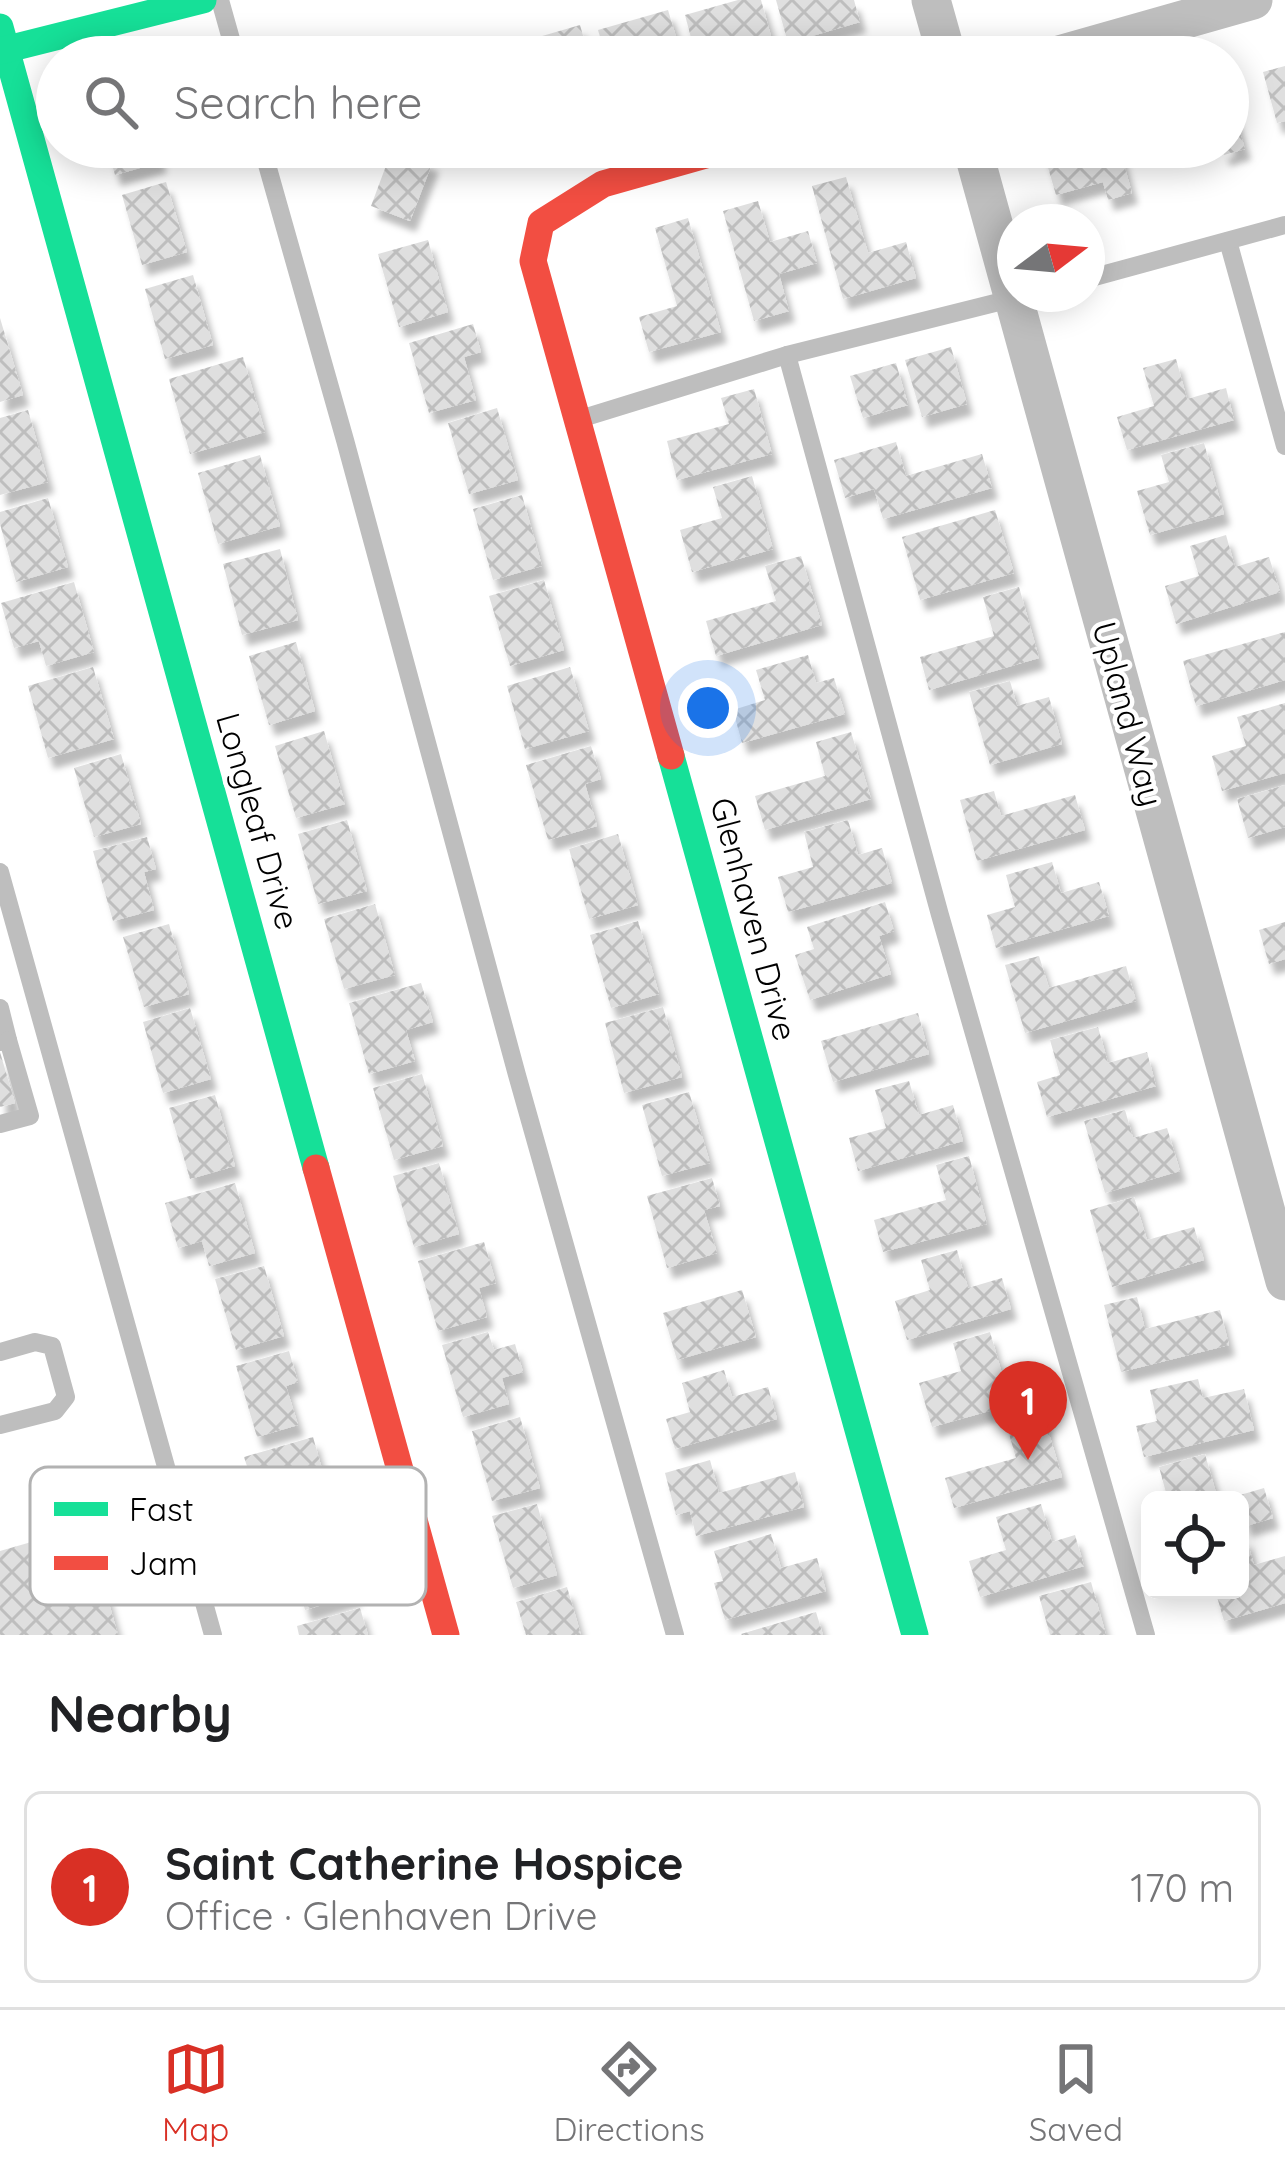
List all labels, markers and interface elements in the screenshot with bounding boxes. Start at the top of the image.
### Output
search box [36,36,1249,168]
icon: search [78,69,144,135]
text: Search here [174,74,422,130]
north arrow [997,204,1105,312]
street label: Upland Way [1084,617,1173,811]
your location [678,678,738,738]
street label: Longleaf Drive [208,708,309,934]
street label: Glenhaven Drive [702,793,807,1045]
pin: 1 [989,1361,1067,1460]
legend [30,1467,426,1605]
text: Fast [129,1488,194,1529]
map controls [1141,1491,1249,1599]
button: locate [1141,1491,1249,1599]
text: Jam [129,1542,198,1583]
text: Nearby [48,1681,232,1745]
text: Saint Catherine Hospice [165,1835,683,1891]
text: 1 [82,1863,98,1912]
text: 170 m [1130,1863,1234,1912]
text: Office · Glenhaven Drive [165,1891,598,1940]
tab: Map [162,2036,229,2149]
tab: Directions [553,2036,705,2149]
tab: Saved [1029,2036,1123,2149]

